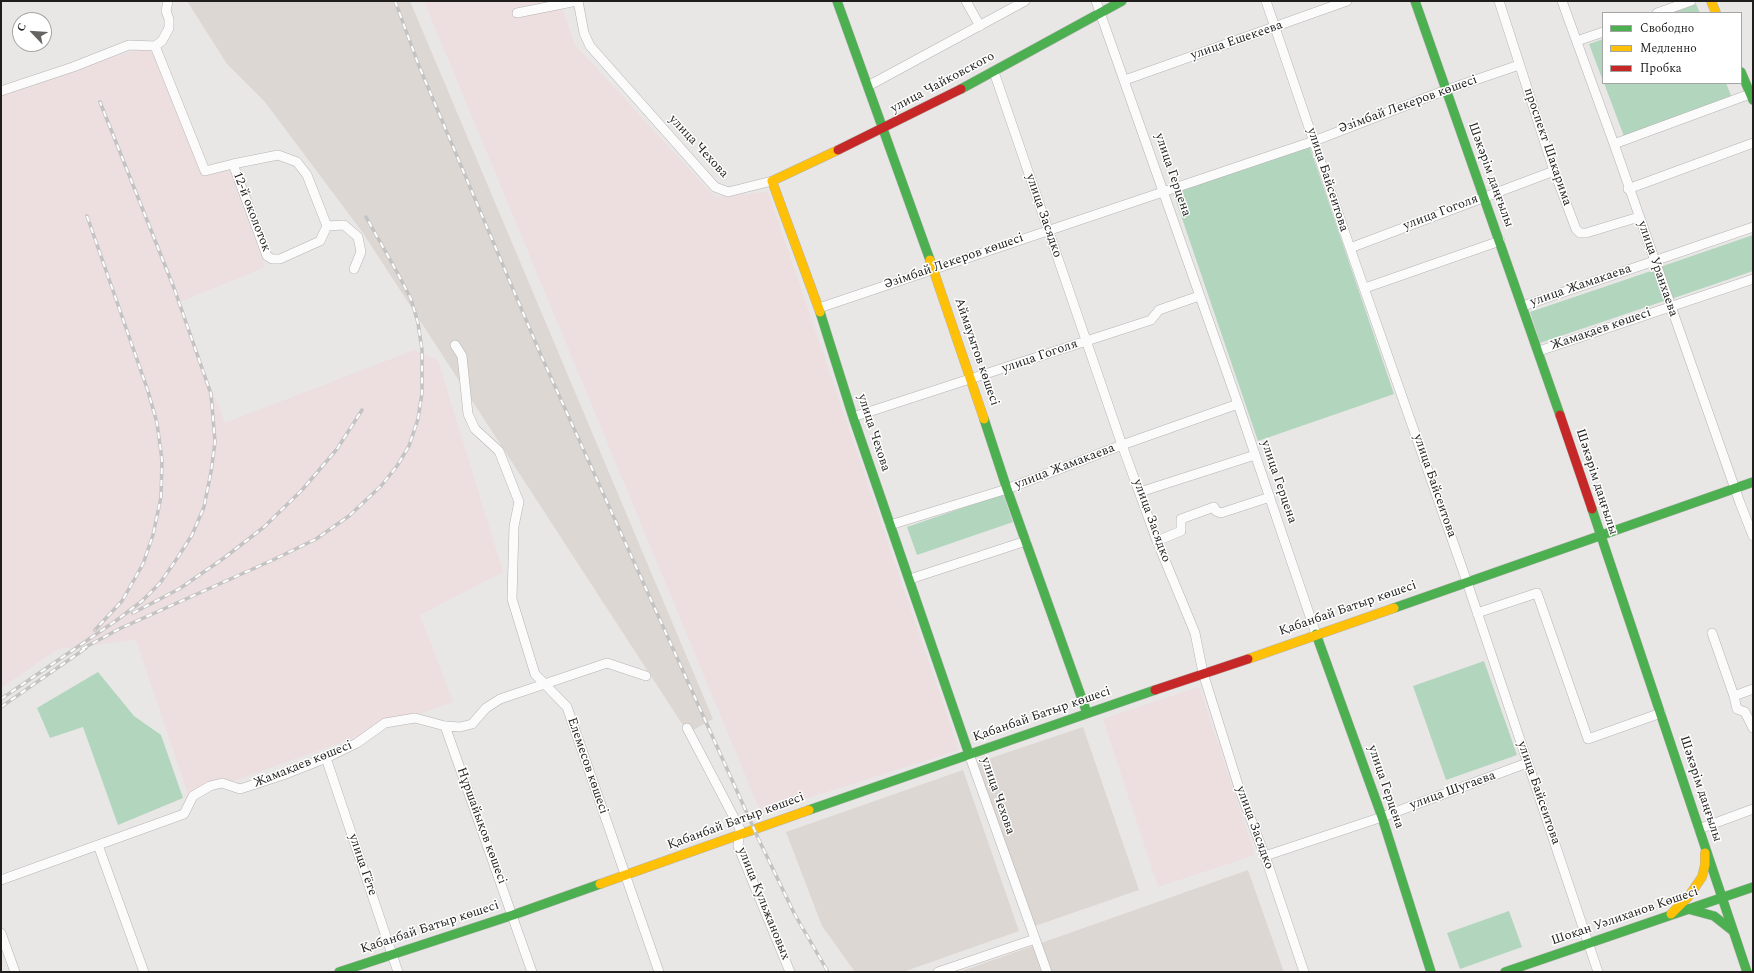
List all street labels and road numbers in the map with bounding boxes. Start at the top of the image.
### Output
street label: улица Ешекеева [1189,18,1285,64]
street label: улица Чайковского [888,49,998,117]
street label: Әзімбай Лекеров көшесі [1336,73,1480,137]
street label: проспект Шакарима [1520,86,1574,208]
street label: улица Чехова [665,112,731,182]
street label: Шәкәрім даңғылы [1464,120,1516,230]
street label: улица Байсеитова [1303,126,1351,234]
street label: улица Герцена [1150,131,1194,219]
street label: 12-й околоток [229,170,273,254]
street label: улица Засядко [1021,172,1065,260]
street label: улица Гоголя [1401,192,1481,234]
street label: улица Уранхаева [1633,219,1681,319]
street label: Әзімбай Лекеров көшесі [882,231,1026,293]
street label: улица Жамакаева [1528,261,1634,311]
street label: Аймауытов көшесі [950,296,1002,408]
street label: Жамақаев көшесі [1549,306,1653,354]
street label: улица Гоголя [1000,337,1080,377]
street label: улица Чехова [853,392,893,474]
street label: Шәкәрім даңғылы [1572,427,1620,537]
street label: улица Байсеитова [1409,432,1459,540]
street label: улица Герцена [1256,438,1300,526]
street label: улица Жамакаева [1013,441,1117,493]
street label: улица Засядко [1129,477,1173,565]
street label: Қабанбай Батыр көшесі [1277,578,1419,640]
street label: Қабанбай Батыр көшесі [971,684,1113,746]
street label: Елемесов көшесі [563,716,611,816]
street label: Шәкәрім даңғылы [1676,734,1724,844]
street label: Жамақаев көшесі [251,738,355,792]
street label: улица Байсеитова [1513,739,1563,847]
street label: улица Герцена [1363,743,1407,831]
street label: улица Чехова [977,755,1017,837]
street label: Нұршайықов көшесі [453,766,509,886]
street label: улица Шугаева [1408,768,1498,814]
street label: улица Засядко [1232,784,1276,872]
street label: Қабанбай Батыр көшесі [665,790,807,854]
street label: улица Гёте [344,832,380,898]
street label: улица Кульжановых [733,845,793,963]
street label: Шоқан Уәлиханов Көшесі [1549,884,1701,950]
street label: Қабанбай Батыр көшесі [359,898,501,958]

